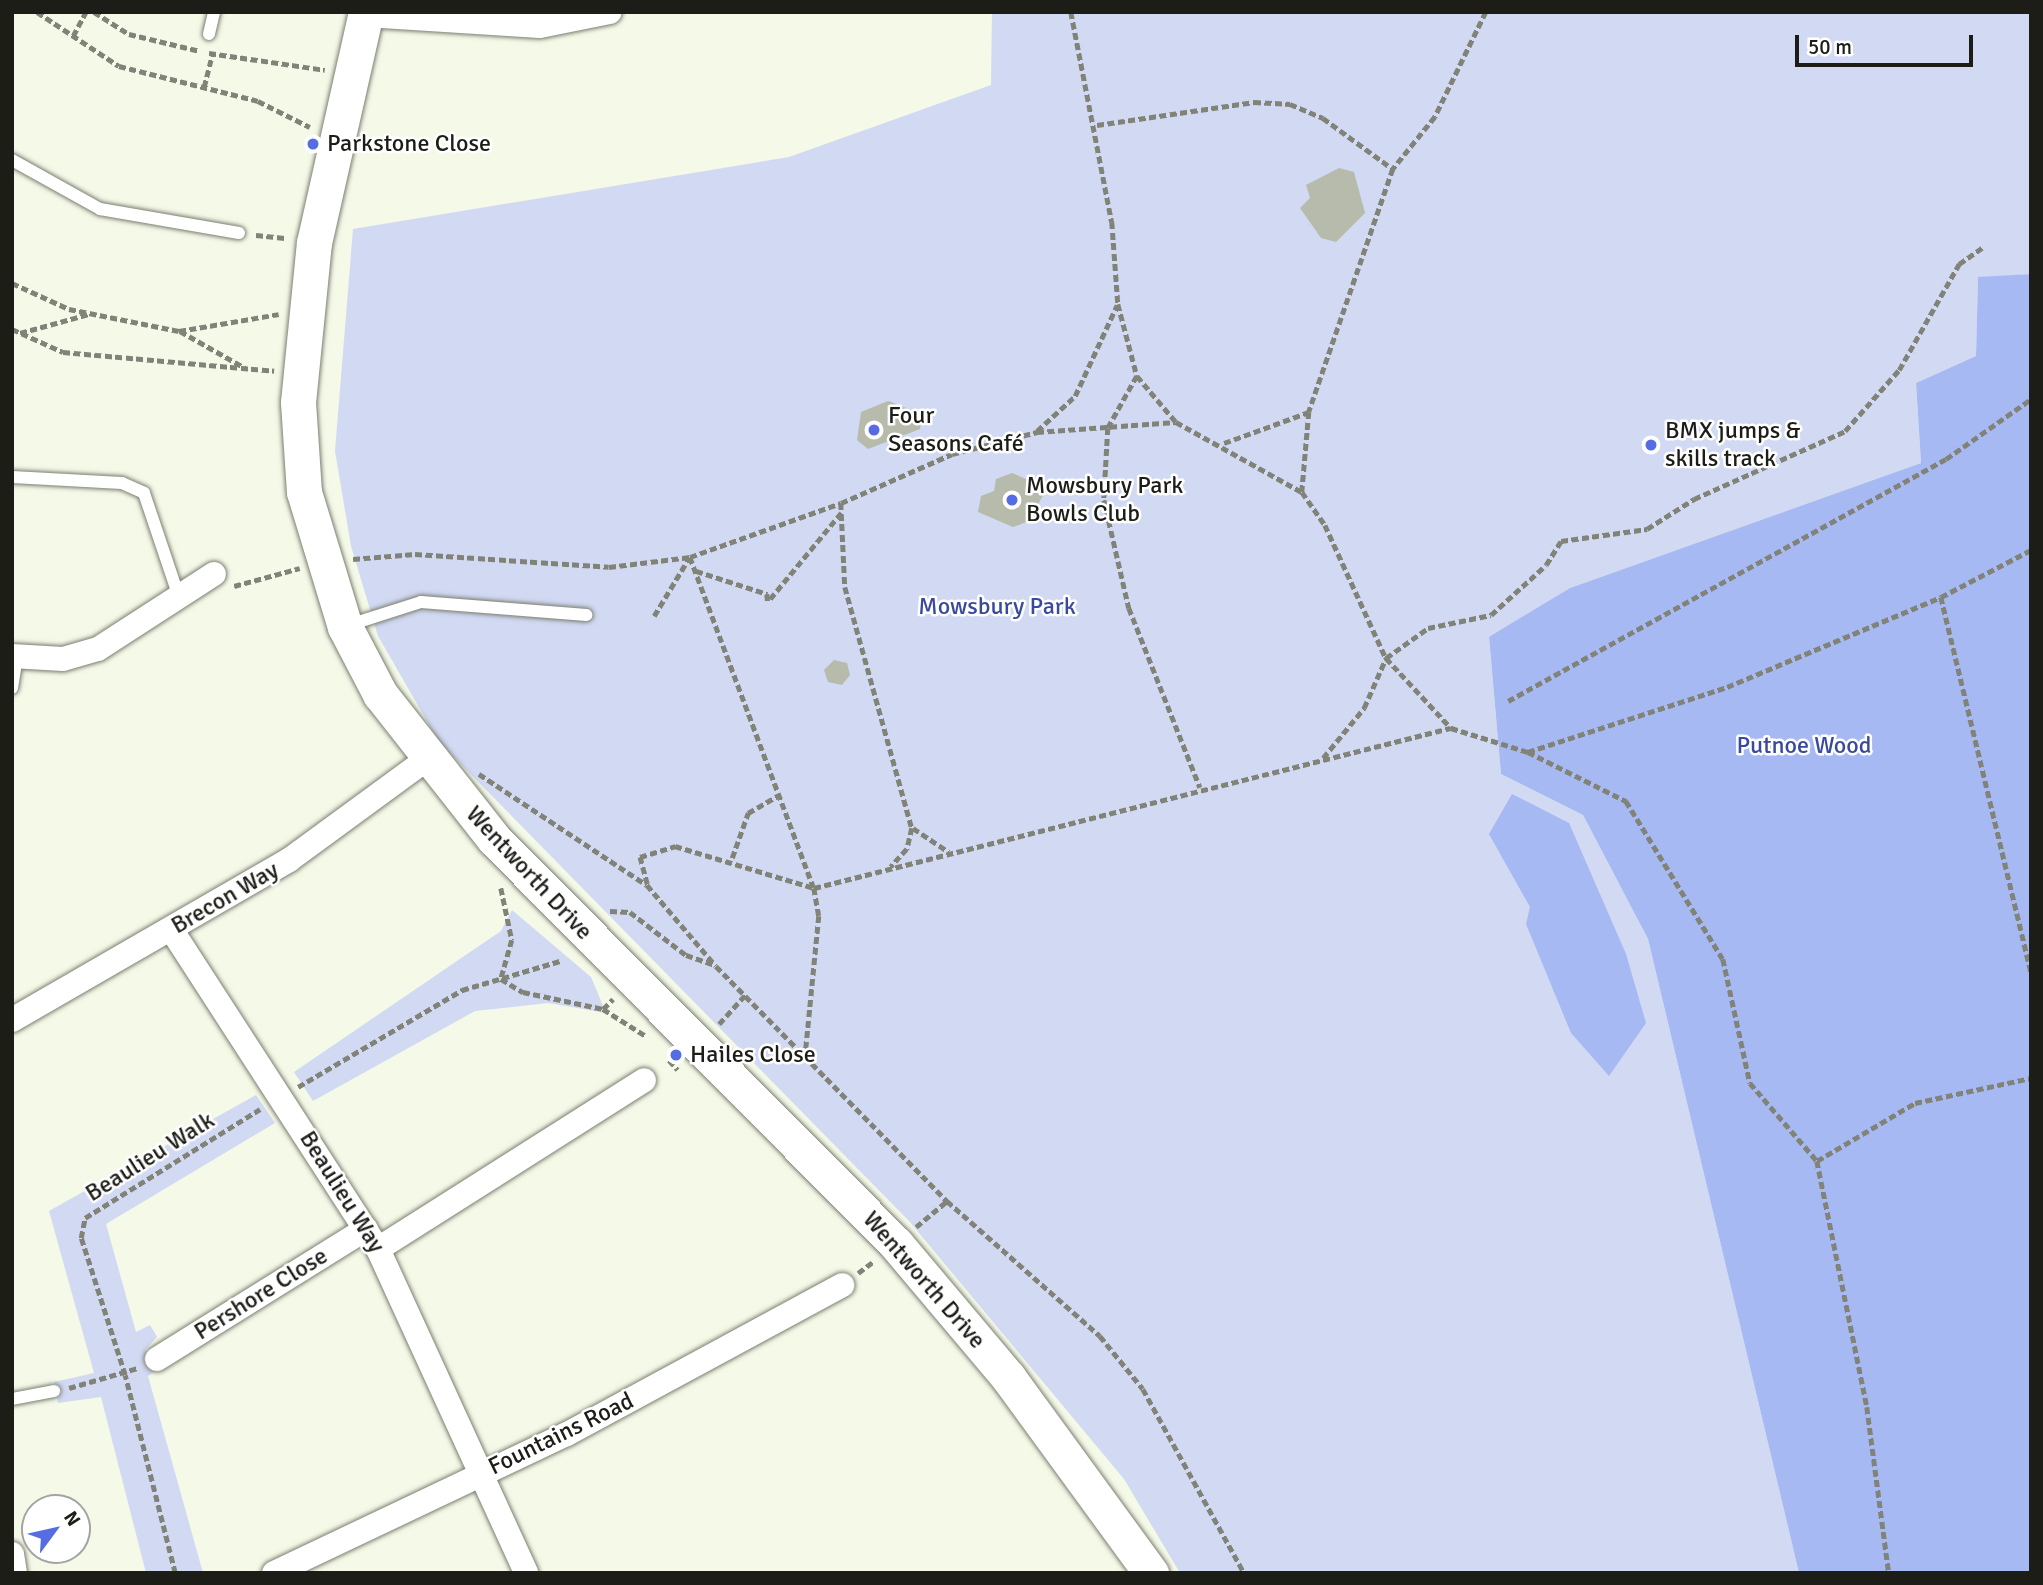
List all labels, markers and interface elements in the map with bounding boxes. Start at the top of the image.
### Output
scale bar [1798,21,1976,65]
text: 50 m [1808,34,1852,60]
place label: Parkstone Close [327,130,491,158]
marker: Parkstone Close [305,136,321,152]
place label: Four Seasons Café [888,402,1024,458]
place label: BMX jumps & skills track [1665,417,1800,473]
marker: Four Seasons Café [866,422,882,438]
marker: BMX jumps & skills track [1643,437,1659,453]
place label: Mowsbury Park Bowls Club [1026,472,1183,528]
marker: Mowsbury Park Bowls Club [1004,492,1020,508]
park label: Mowsbury Park [918,593,1076,621]
park label: Putnoe Wood [1737,732,1871,760]
street label: Wentworth Drive [460,800,598,946]
street label: Brecon Way [166,856,284,940]
place label: Hailes Close [690,1041,816,1069]
marker: Hailes Close [668,1047,684,1063]
street label: Beaulieu Walk [80,1106,220,1208]
street label: Beaulieu Way [293,1126,391,1258]
street label: Wentworth Drive [857,1205,991,1355]
street label: Pershore Close [189,1242,333,1346]
street label: Fountains Road [484,1386,638,1482]
north arrow [21,1494,91,1564]
text: N [58,1507,86,1531]

